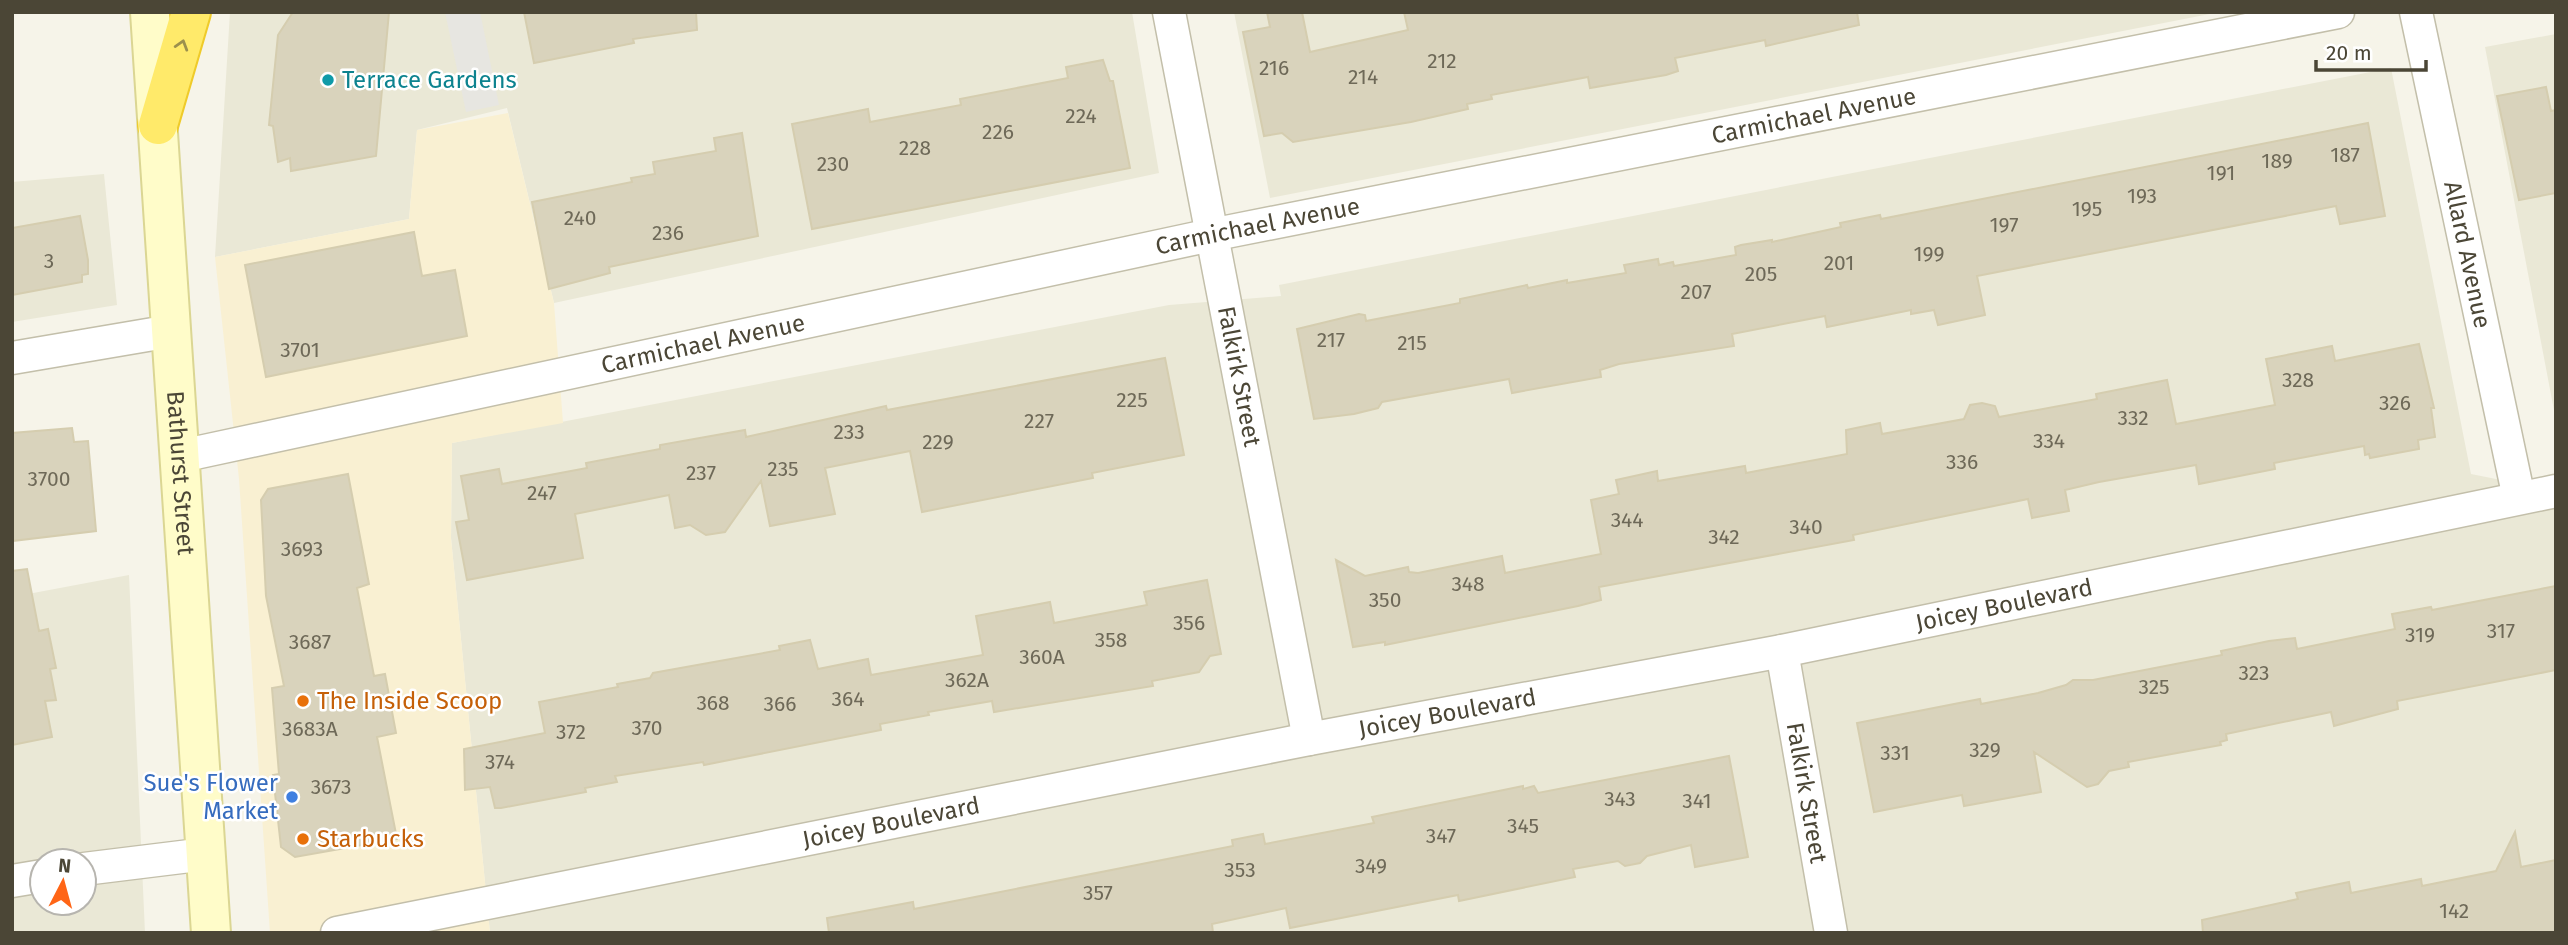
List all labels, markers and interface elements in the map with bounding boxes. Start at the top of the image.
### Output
scale bar [2316,28,2426,72]
one-way arrow [173,39,188,51]
text: 20 m [2326,40,2372,66]
house number: 212 [1427,48,1457,74]
house number: 216 [1259,55,1289,81]
house number: 214 [1348,64,1378,90]
place label: Terrace Gardens [342,66,517,94]
marker: Terrace Gardens [320,72,336,88]
street label: Carmichael Avenue [1709,82,1918,150]
house number: 224 [1065,103,1097,129]
house number: 226 [982,119,1014,145]
house number: 228 [899,135,931,161]
house number: 187 [2330,142,2360,168]
house number: 189 [2261,148,2293,174]
house number: 230 [817,151,849,177]
house number: 191 [2207,160,2235,186]
street label: Allard Avenue [2438,178,2497,331]
house number: 193 [2127,183,2157,209]
street label: Carmichael Avenue [1153,192,1362,261]
house number: 195 [2072,196,2102,222]
house number: 240 [564,205,596,231]
house number: 197 [1989,212,2019,238]
house number: 236 [652,220,684,246]
house number: 199 [1913,241,1945,267]
house number: 3 [44,248,54,274]
house number: 201 [1824,250,1854,276]
house number: 205 [1745,261,1777,287]
house number: 207 [1680,279,1712,305]
street label: Falkirk Street [1212,304,1266,449]
street label: Carmichael Avenue [599,308,808,379]
house number: 217 [1317,327,1345,353]
house number: 215 [1397,330,1427,356]
house number: 3701 [280,337,320,363]
house number: 328 [2282,367,2314,393]
house number: 225 [1116,387,1148,413]
street label: Bathurst Street [161,390,200,556]
house number: 326 [2379,390,2411,416]
house number: 332 [2117,405,2149,431]
house number: 227 [1024,408,1054,434]
house number: 233 [833,419,865,445]
house number: 334 [2033,428,2065,454]
house number: 229 [922,429,954,455]
house number: 336 [1946,449,1978,475]
house number: 235 [767,456,799,482]
house number: 237 [686,460,716,486]
house number: 3700 [28,466,70,492]
house number: 247 [527,480,557,506]
house number: 344 [1611,507,1643,533]
house number: 340 [1789,514,1823,540]
house number: 342 [1708,524,1740,550]
house number: 3693 [281,536,323,562]
house number: 348 [1451,571,1485,597]
street label: Joicey Boulevard [1913,573,2095,637]
house number: 350 [1369,587,1401,613]
house number: 356 [1173,610,1205,636]
house number: 317 [2487,618,2515,644]
house number: 319 [2405,622,2435,648]
house number: 358 [1095,627,1127,653]
house number: 3687 [289,629,331,655]
house number: 360A [1019,644,1065,670]
house number: 323 [2238,660,2270,686]
house number: 362A [945,667,989,693]
house number: 325 [2138,674,2170,700]
street label: Joicey Boulevard [1356,683,1539,743]
house number: 364 [832,686,864,712]
place label: The Inside Scoop [317,687,502,715]
house number: 368 [696,690,730,716]
house number: 366 [764,691,796,717]
marker: The Inside Scoop [295,693,311,709]
house number: 370 [631,715,663,741]
house number: 3683A [282,716,338,742]
house number: 372 [556,719,586,745]
street label: Falkirk Street [1781,720,1833,866]
house number: 329 [1969,737,2001,763]
house number: 331 [1880,740,1910,766]
house number: 374 [485,749,515,775]
place label: Sue's Flower Market [144,769,279,825]
house number: 3673 [311,774,351,800]
house number: 343 [1604,786,1636,812]
house number: 341 [1682,788,1712,814]
marker: Sue's Flower Market [284,789,300,805]
street label: Joicey Boulevard [800,791,982,854]
house number: 345 [1507,813,1539,839]
house number: 347 [1426,823,1456,849]
place label: Starbucks [317,825,424,853]
marker: Starbucks [295,831,311,847]
north arrow [28,847,98,917]
text: N [57,853,72,878]
house number: 349 [1355,853,1387,879]
house number: 353 [1224,857,1256,883]
house number: 357 [1083,880,1113,906]
house number: 142 [2439,898,2469,924]

